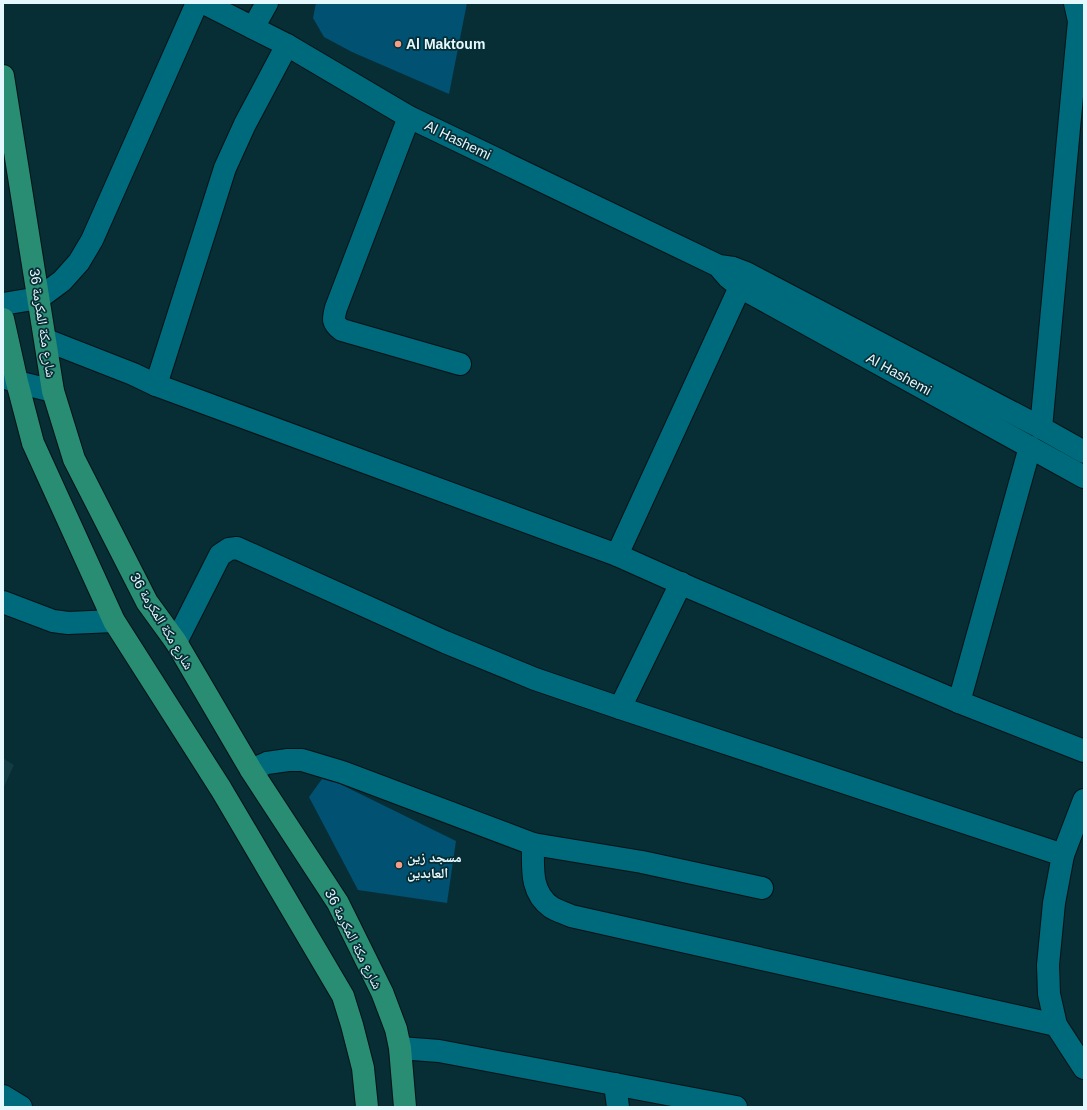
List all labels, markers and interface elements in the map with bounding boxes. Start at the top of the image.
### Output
place label: Al Maktoum [406,36,485,52]
marker: Al Maktoum [393,39,403,49]
street label: Al Hashemi [422,117,494,163]
street label: شارع مكة المكرمة 36 [25,267,59,379]
street label: Al Hashemi [864,350,934,398]
street label: شارع مكة المكرمة 36 [125,570,197,673]
place label: مسجد زين العابدين [407,849,462,882]
marker: مسجد زين العابدين [394,860,404,870]
street label: شارع مكة المكرمة 36 [320,886,386,992]

